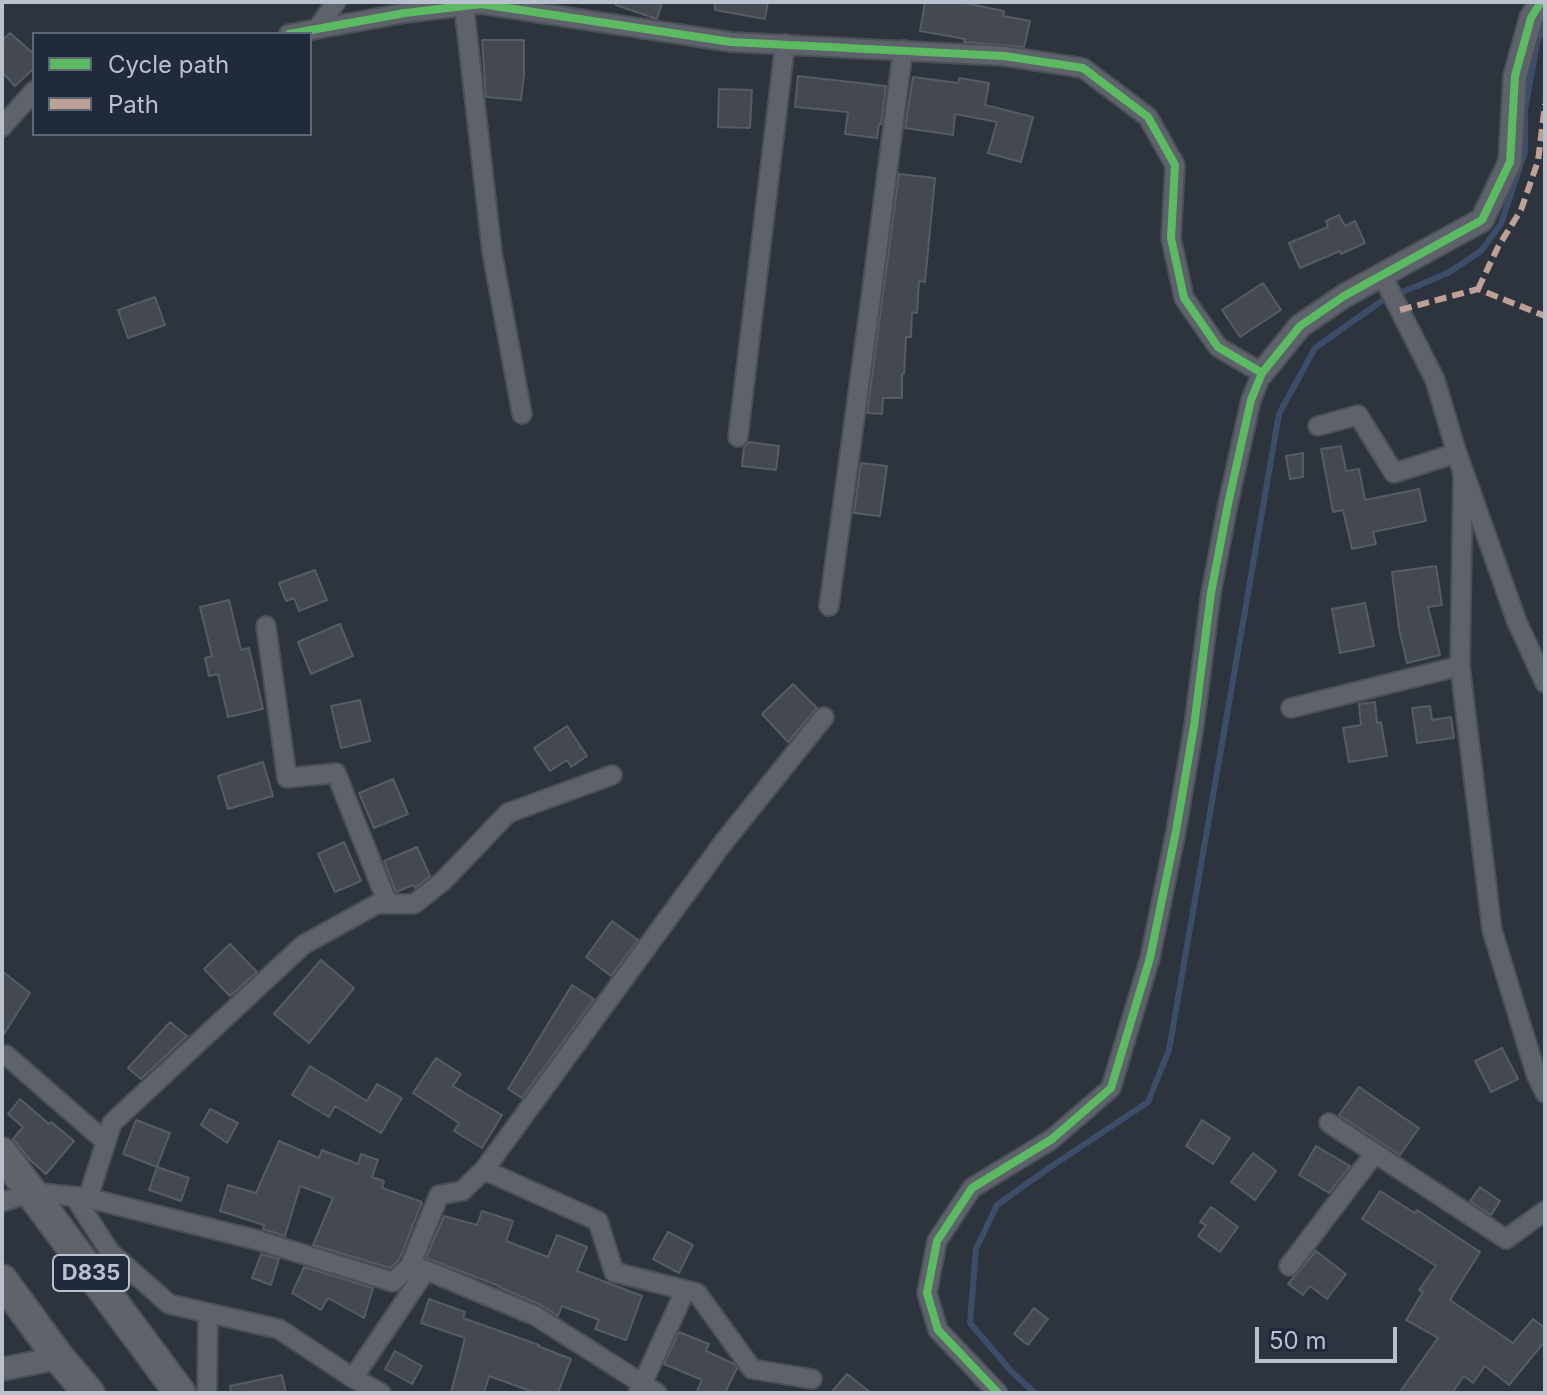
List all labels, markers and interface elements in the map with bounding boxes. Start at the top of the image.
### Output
legend [32,32,312,136]
text: Cycle path [108,50,229,79]
text: Path [108,90,159,119]
road number: D835 [53,1255,129,1291]
scale bar [1259,1311,1401,1361]
text: 50 m [1269,1326,1327,1355]

